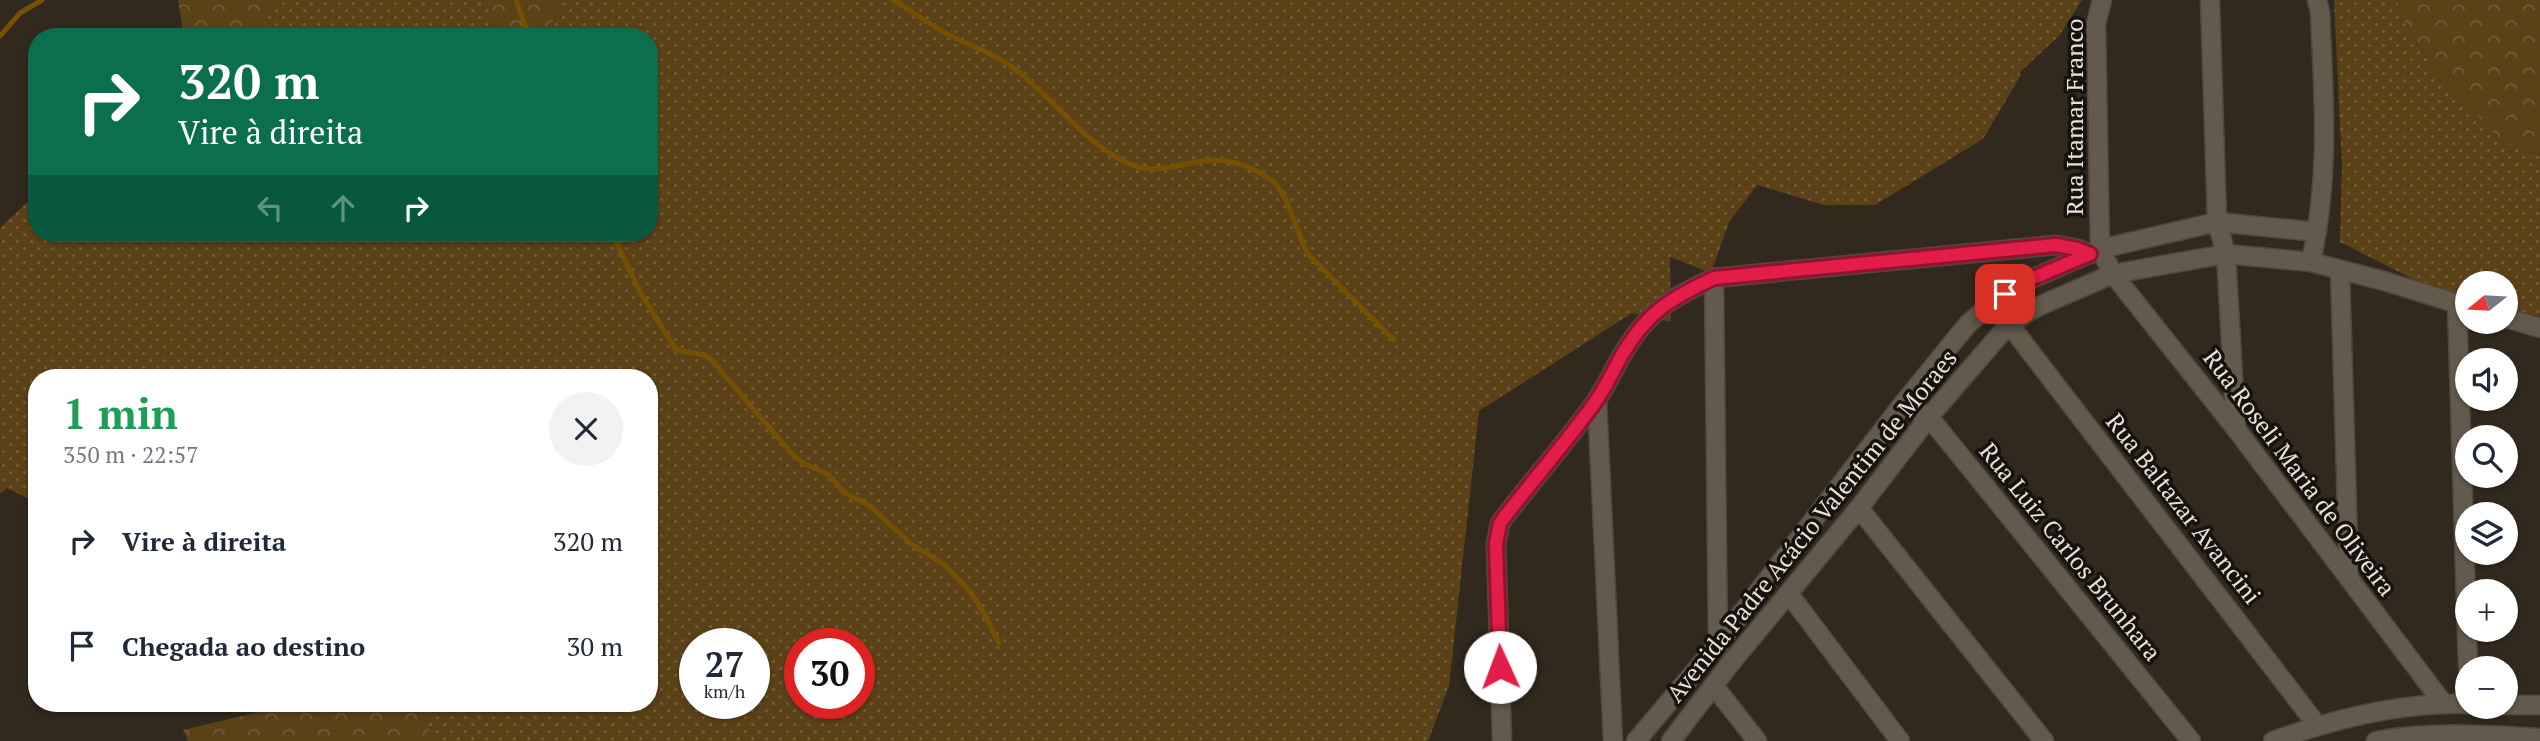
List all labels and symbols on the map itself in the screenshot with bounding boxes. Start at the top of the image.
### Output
street label: Rua Itamar Franco [2058,18,2090,216]
pin [1975,264,2035,324]
north arrow [2455,271,2518,334]
street label: Avenida Padre Acácio Valentim de Moraes [1659,342,1964,708]
street label: Rua Roseli Maria de Oliveira [2196,343,2403,602]
street label: Rua Baltazar Avancini [2099,406,2268,610]
street label: Rua Luiz Carlos Brunhara [1973,436,2169,667]
speed limit sign: 30 [784,628,875,719]
position arrow [1463,630,1537,704]

